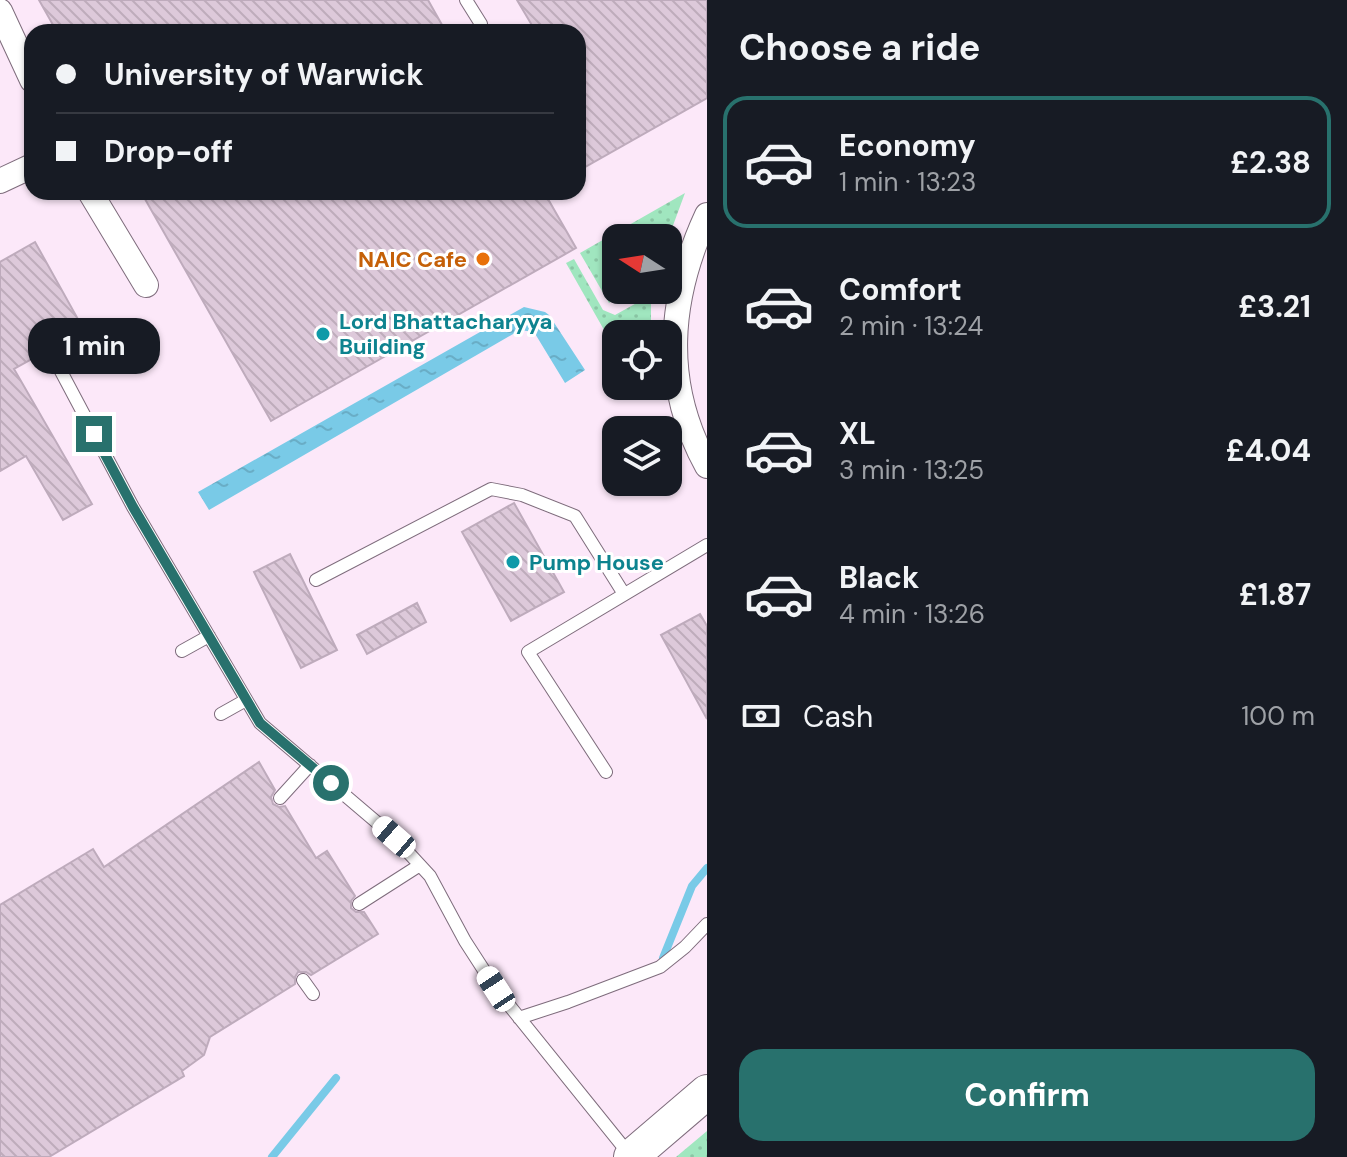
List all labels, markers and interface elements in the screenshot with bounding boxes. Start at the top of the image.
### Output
text: Choose a ride [739,24,980,71]
text: University of Warwick [104,55,424,94]
icon: car [743,126,815,198]
text: Economy [839,126,976,165]
text: Drop-off [104,132,233,171]
text: £2.38 [1230,143,1311,182]
text: 1 min · 13:23 [839,165,976,199]
north arrow [602,224,682,304]
map controls [602,224,682,496]
place label: NAIC Cafe [358,245,467,274]
marker: NAIC Cafe [474,250,492,268]
icon: car [743,270,815,342]
text: Comfort [839,270,962,309]
text: £3.21 [1238,287,1311,326]
place label: Lord Bhattacharyya Building [339,307,552,361]
text: 2 min · 13:24 [839,309,983,343]
callout: 1 min [28,318,160,374]
button: locate [602,320,682,400]
marker: Lord Bhattacharyya Building [314,325,332,343]
text: 1 min [62,329,126,363]
icon: car [743,414,815,486]
text: XL [839,414,876,453]
route end [76,416,112,452]
button: layers [602,416,682,496]
text: £4.04 [1226,431,1311,470]
text: 3 min · 13:25 [839,453,984,487]
place label: Pump House [529,548,664,577]
marker: Pump House [504,553,522,571]
icon: car [743,558,815,630]
text: Black [839,558,919,597]
text: £1.87 [1239,575,1311,614]
text: 4 min · 13:26 [839,597,985,631]
icon: cash [739,694,783,738]
text: Cash [803,697,873,736]
text: 100 m [1241,699,1315,733]
route start [313,765,349,801]
car [368,812,420,862]
car [473,962,519,1016]
button: Confirm [739,1049,1315,1141]

